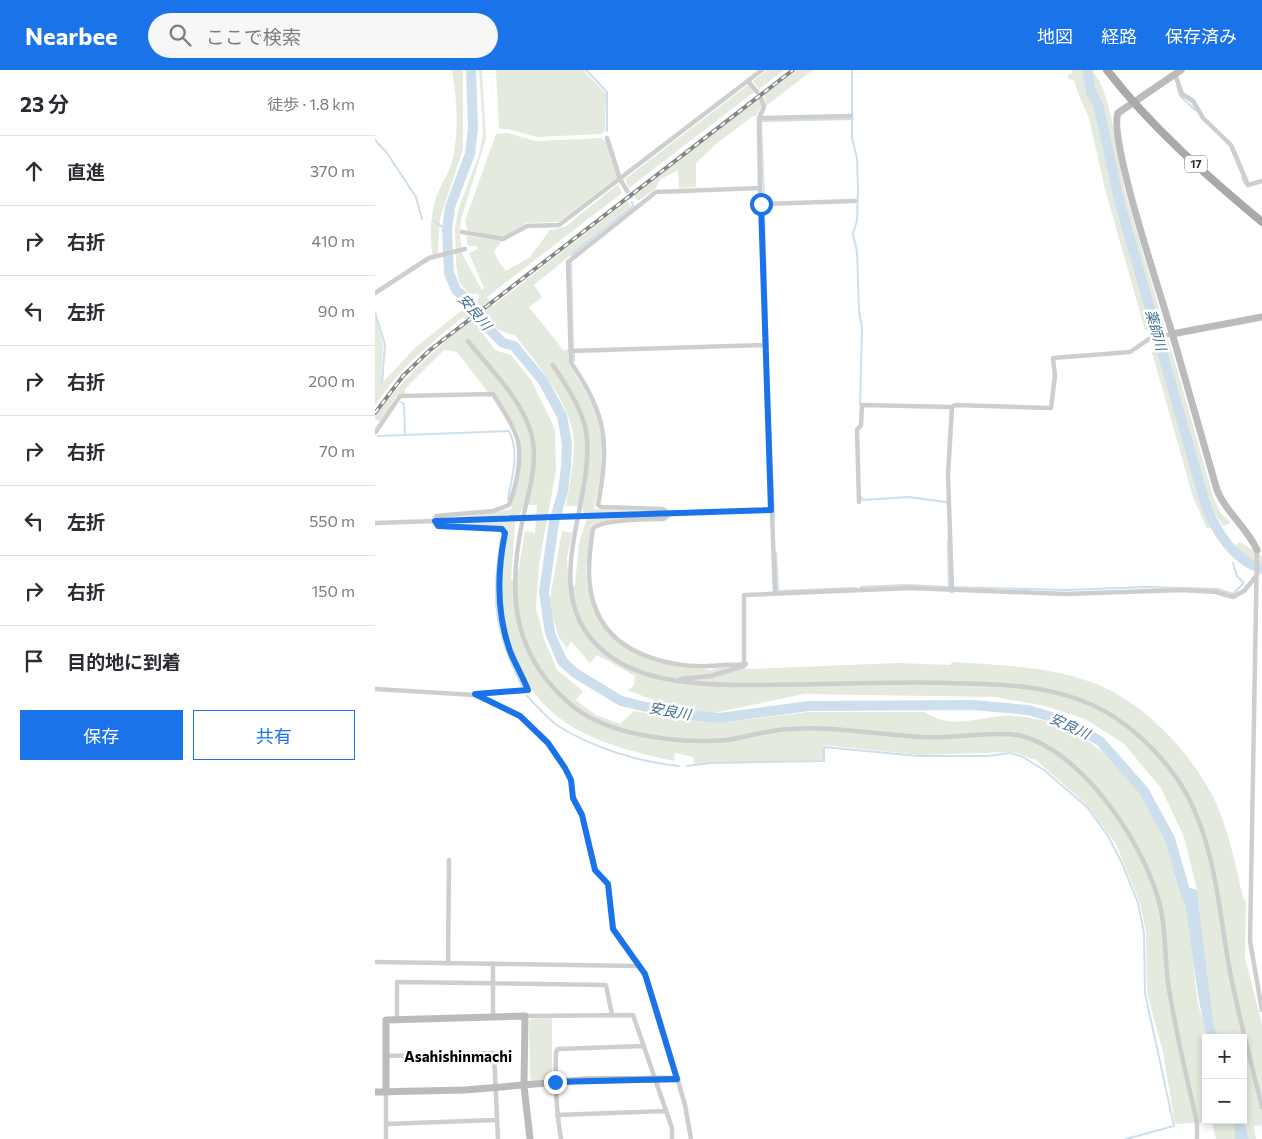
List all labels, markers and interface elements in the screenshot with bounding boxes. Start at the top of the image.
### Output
search box [148,13,498,58]
text: Nearbee [25,21,118,50]
icon: search [166,21,194,49]
text: ここで検索 [206,25,301,48]
text: 地図 [1037,25,1073,47]
text: 経路 [1101,25,1137,47]
text: 保存済み [1165,25,1237,47]
text: 23 分 [20,91,69,116]
text: 徒歩 · 1.8 km [267,94,355,113]
road number: 17 [1185,156,1207,172]
icon: ahead [20,157,48,185]
text: 直進 [67,160,105,183]
text: 370 m [310,161,355,180]
route start [750,193,773,216]
icon: right [20,227,48,255]
text: 右折 [67,230,105,253]
text: 410 m [312,231,355,250]
water label: 安良川 [455,290,497,335]
icon: left [20,297,48,325]
text: 左折 [67,300,105,323]
text: 90 m [318,301,355,320]
water label: 薬師川 [1143,307,1171,354]
icon: right [20,367,48,395]
text: 右折 [67,370,105,393]
text: 200 m [308,371,355,390]
icon: right [20,437,48,465]
text: 右折 [67,440,105,463]
text: 70 m [319,441,355,460]
icon: left [20,507,48,535]
text: 左折 [67,510,105,533]
text: 550 m [309,511,355,530]
icon: right [20,577,48,605]
text: 右折 [67,580,105,603]
text: 150 m [312,581,355,600]
icon: arrive [20,647,48,675]
text: 目的地に到着 [67,650,181,673]
water label: 安良川 [648,698,694,723]
water label: 安良川 [1048,709,1095,743]
button: 保存 [20,710,183,760]
button: 共有 [193,710,355,760]
map controls [1202,1034,1247,1124]
button: + [1202,1034,1247,1079]
district label: Asahishinmachi [404,1047,512,1065]
route end [544,1071,567,1094]
button: − [1202,1079,1247,1124]

